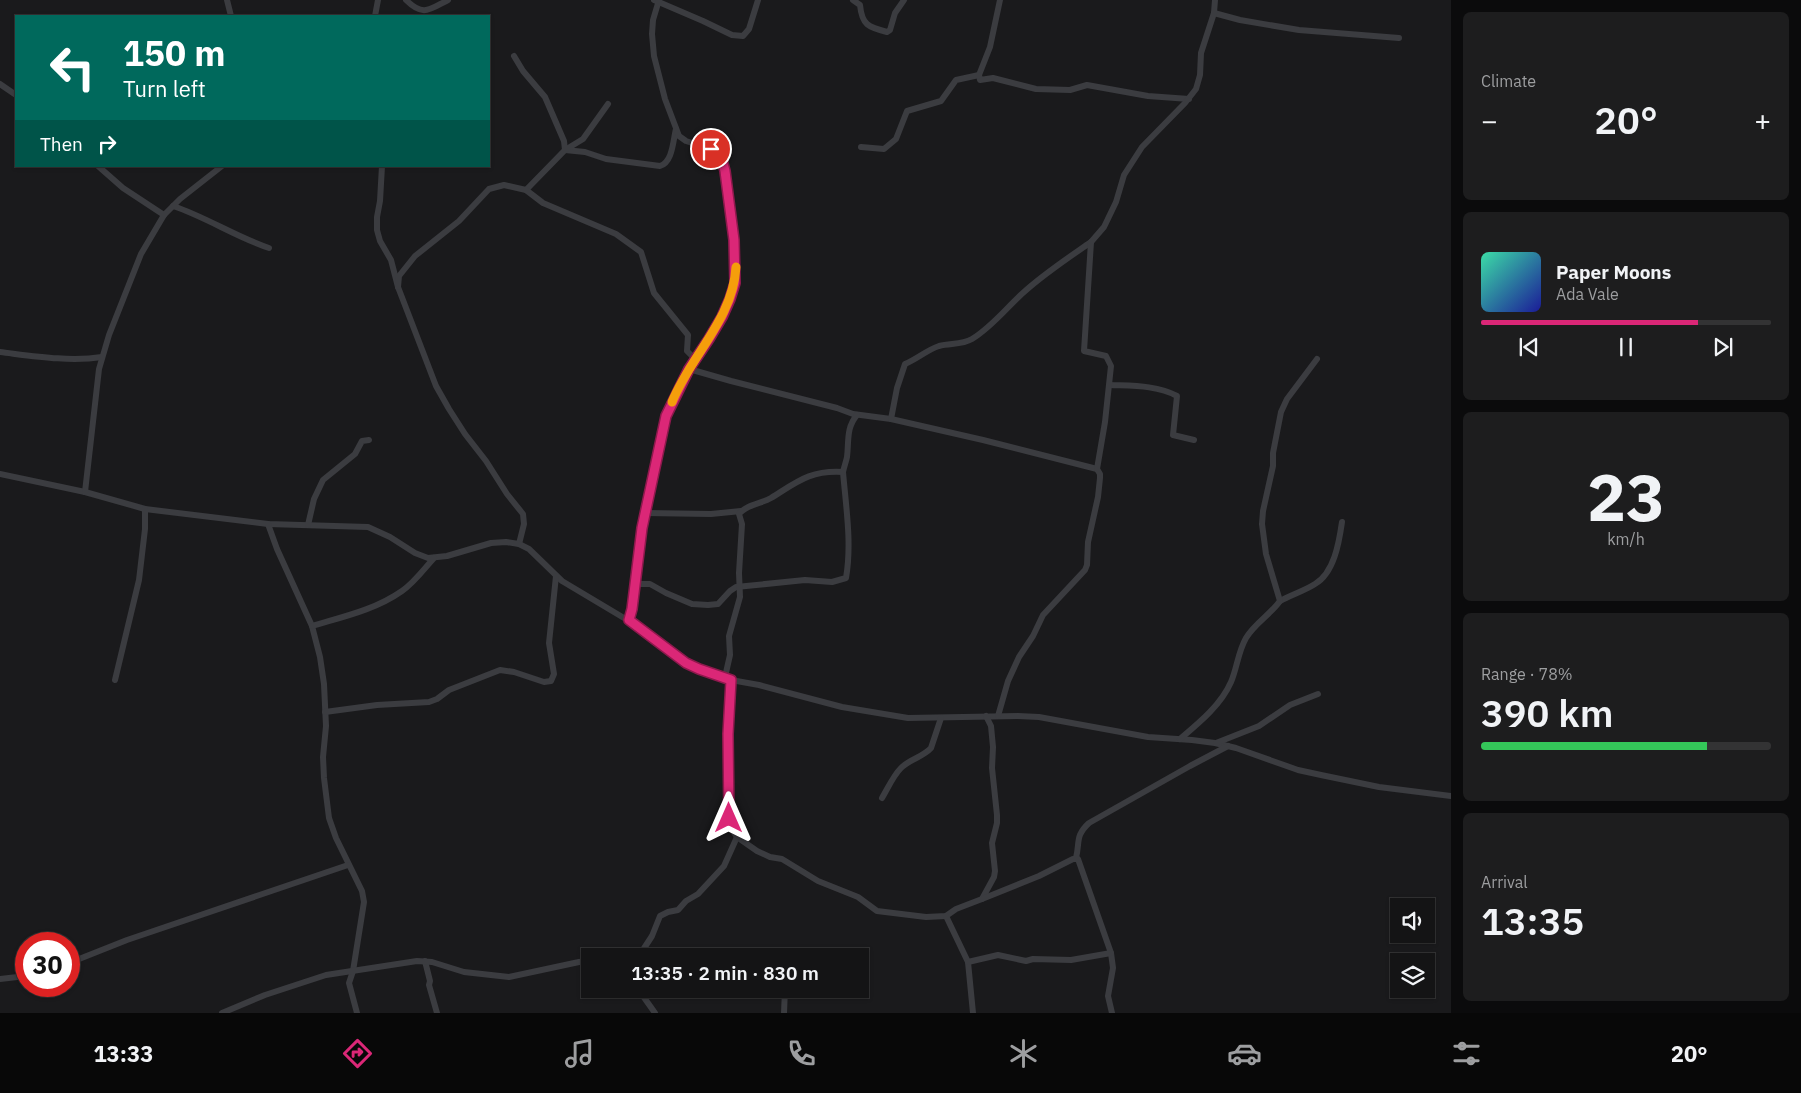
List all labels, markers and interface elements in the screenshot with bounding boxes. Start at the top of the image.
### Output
text: 150 m [123,30,226,76]
icon: left [40,35,105,100]
text: Climate [1481,71,1536,91]
text: Turn left [123,74,206,103]
text: 20° [1594,95,1658,144]
text: − [1481,102,1498,139]
text: + [1754,102,1771,139]
pin [690,128,732,170]
icon: right [93,130,121,158]
text: Then [40,132,83,156]
icon: arrive [697,135,725,163]
text: Paper Moons [1556,260,1671,284]
text: Ada Vale [1556,284,1619,304]
icon: previous [1515,333,1543,361]
icon: pause [1612,333,1640,361]
icon: next [1709,333,1737,361]
text: 23 [1587,454,1665,539]
text: km/h [1607,529,1645,549]
text: Range · 78% [1481,664,1573,684]
text: 390 km [1481,688,1613,737]
position arrow [702,791,754,843]
text: Arrival [1481,872,1528,892]
text: 13:35 [1481,896,1584,945]
map controls [1390,898,1435,998]
button: sound [1390,898,1435,943]
speed limit sign: 30 [15,932,80,997]
button: layers [1390,953,1435,998]
text: 13:35 · 2 min · 830 m [631,961,819,985]
icon: directions [340,1036,375,1071]
icon: music [562,1036,597,1071]
icon: phone [784,1036,819,1071]
icon: climate [1006,1036,1041,1071]
icon: car [1227,1036,1262,1071]
icon: filters [1449,1036,1484,1071]
text: 13:33 [93,1039,153,1068]
text: 20° [1671,1039,1708,1068]

